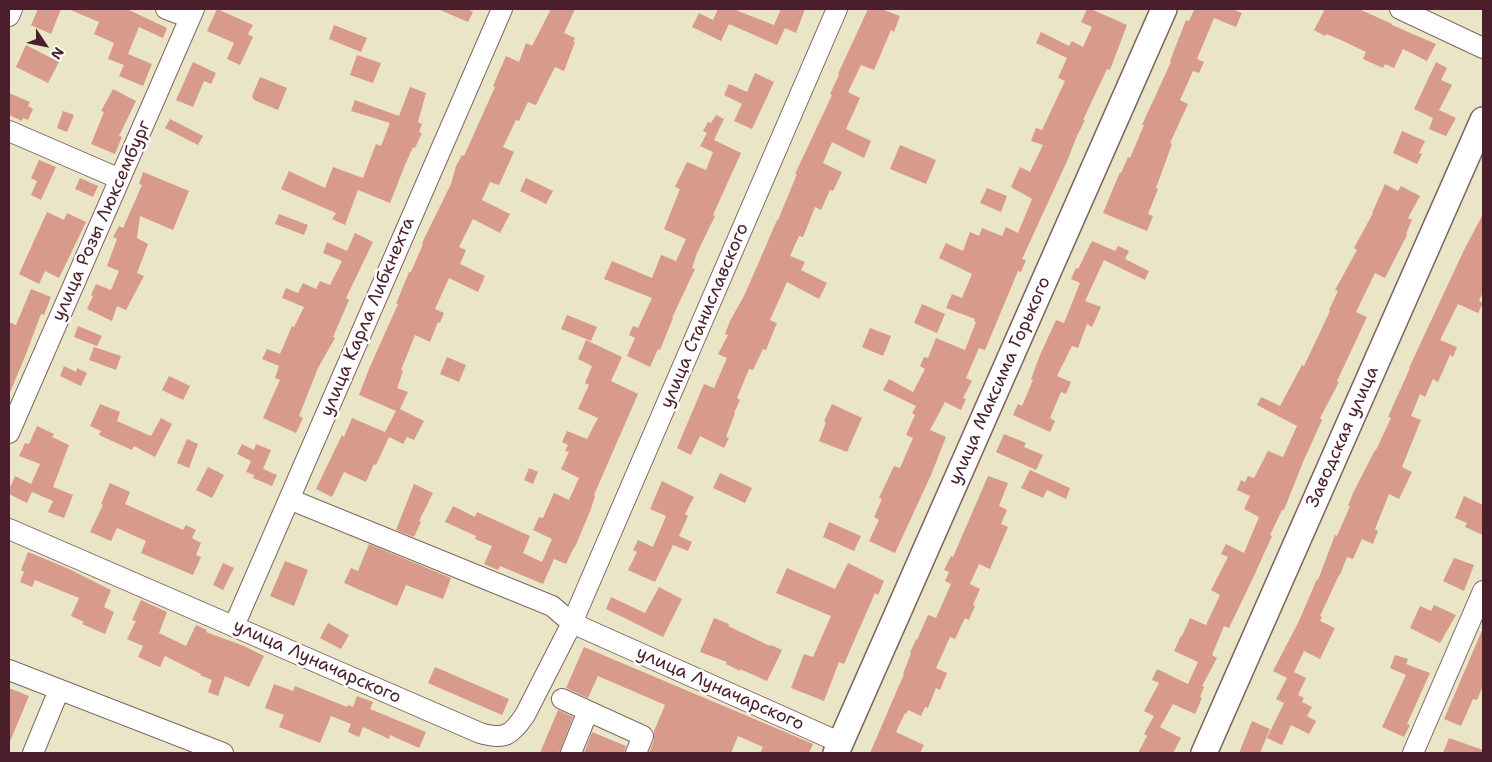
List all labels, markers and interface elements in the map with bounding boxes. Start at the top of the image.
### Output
north arrow [20,20,70,70]
text: N [47,44,68,63]
street label: улица Розы Люксембург [48,117,156,325]
street label: улица Карла Либкнехта [316,214,420,420]
street label: улица Станиславского [656,220,754,412]
street label: улица Максима Горького [944,274,1056,488]
street label: Заводская улица [1302,363,1384,511]
street label: улица Луначарского [230,615,404,709]
street label: улица Луначарского [633,642,807,736]

